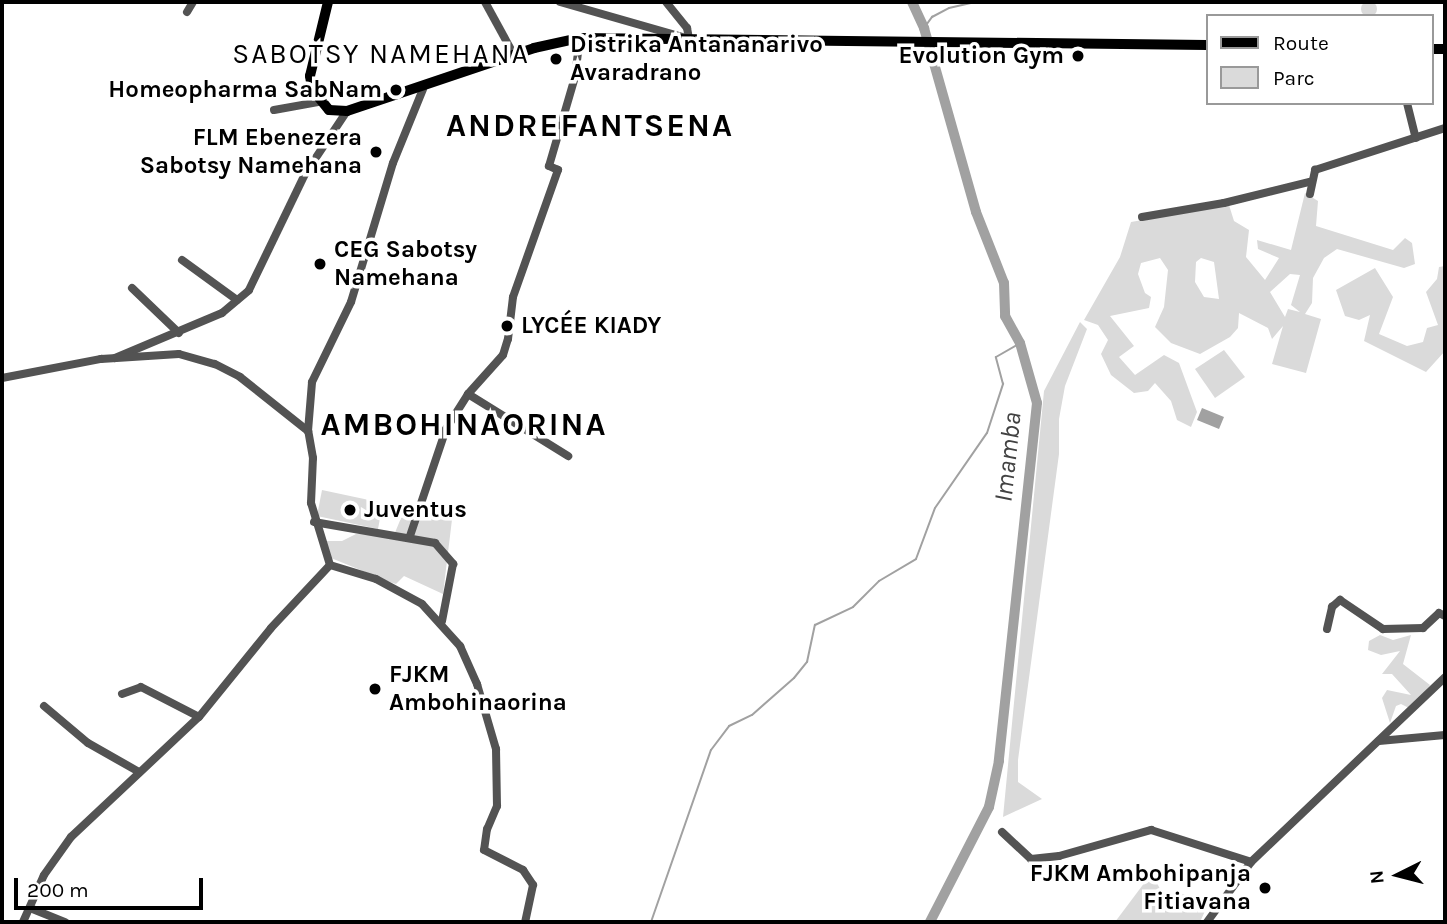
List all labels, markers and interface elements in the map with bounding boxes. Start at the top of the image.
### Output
legend [1206,14,1433,105]
place label: Distrika Antananarivo Avaradrano [570,31,823,87]
text: Route [1273,31,1329,55]
district label: SABOTSY NAMEHANA [234,37,528,71]
place label: Evolution Gym [898,42,1064,70]
marker: Evolution Gym [1070,48,1086,64]
marker: Distrika Antananarivo Avaradrano [548,51,564,67]
text: Parc [1273,66,1315,90]
place label: Homeopharma SabNam [108,76,382,104]
marker: Homeopharma SabNam [388,82,404,98]
district label: ANDREFANTSENA [448,107,732,145]
place label: FLM Ebenezera Sabotsy Namehana [140,124,362,180]
marker: FLM Ebenezera Sabotsy Namehana [368,144,384,160]
place label: CEG Sabotsy Namehana [334,236,477,292]
marker: CEG Sabotsy Namehana [312,256,328,272]
place label: LYCÉE KIADY [521,312,661,340]
marker: LYCÉE KIADY [499,318,515,334]
district label: AMBOHINAORINA [322,406,606,444]
water label: Imamba [988,411,1028,503]
place label: Juventus [364,496,467,524]
marker: Juventus [342,502,358,518]
place label: FJKM Ambohinaorina [389,661,567,717]
marker: FJKM Ambohinaorina [367,681,383,697]
north arrow [1363,840,1433,910]
place label: FJKM Ambohipanja Fitiavana [1030,860,1251,916]
scale bar [18,864,206,908]
text: N [1365,869,1389,885]
text: 200 m [27,878,89,902]
marker: FJKM Ambohipanja Fitiavana [1257,880,1273,896]

